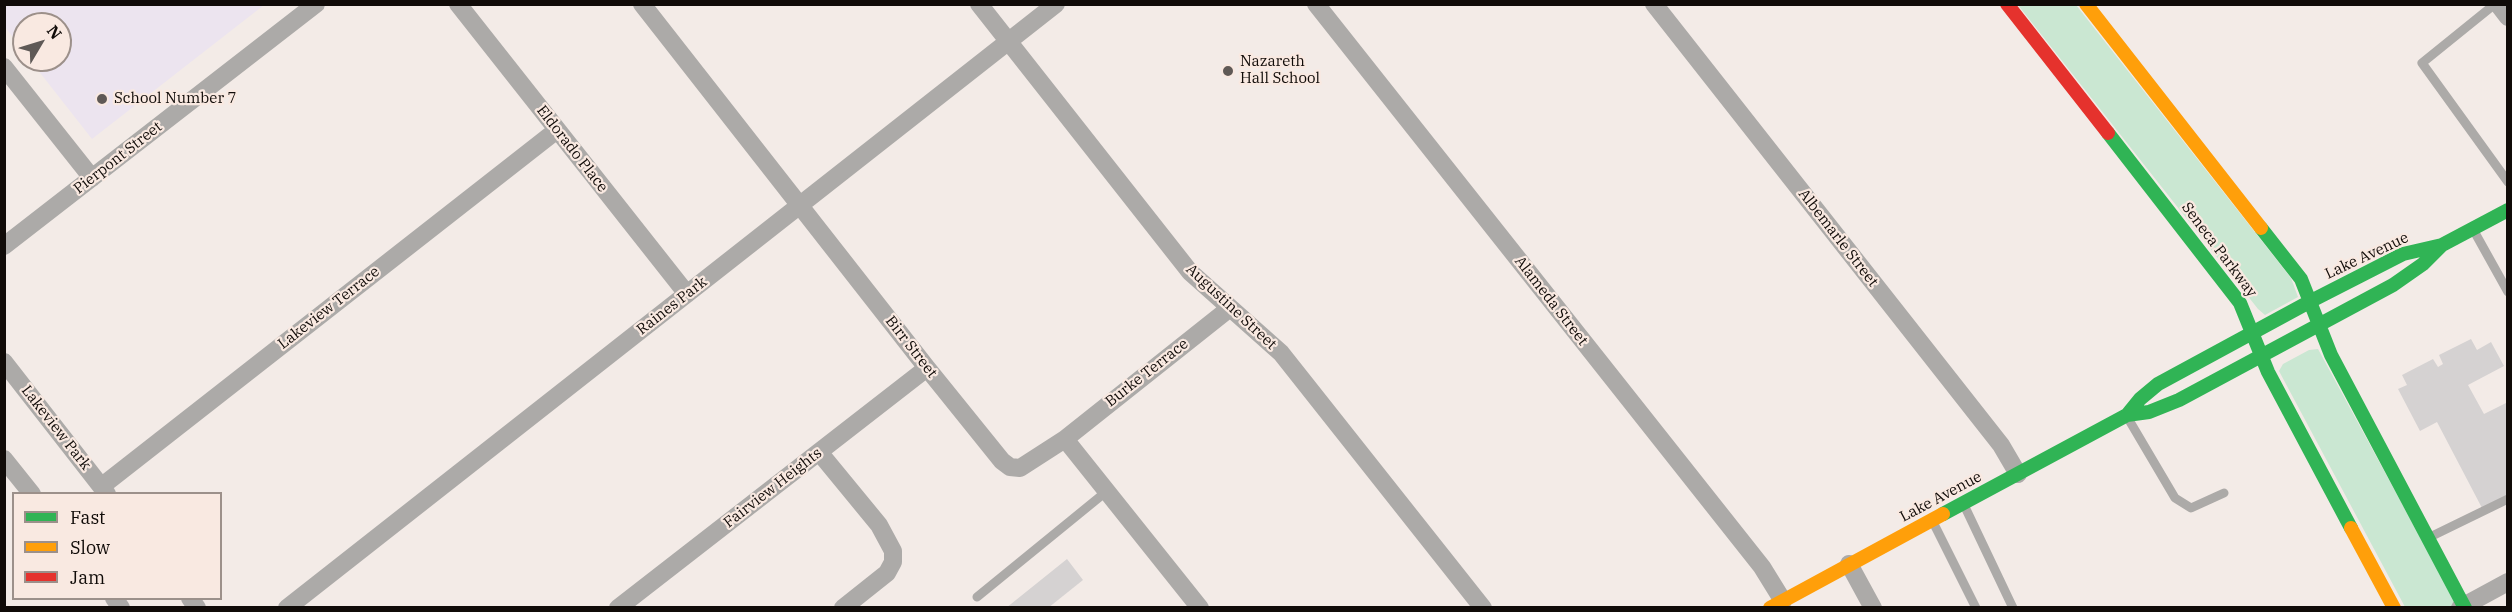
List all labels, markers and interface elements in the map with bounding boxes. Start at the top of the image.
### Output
north arrow [12,12,72,72]
text: N [43,21,66,43]
place label: Nazareth Hall School [1240,53,1320,88]
marker: Nazareth Hall School [1221,64,1235,78]
place label: School Number 7 [114,90,237,108]
marker: School Number 7 [95,92,109,106]
street label: Eldorado Place [532,102,612,196]
street label: Pierpont Street [70,118,166,198]
street label: Albemarle Street [1794,186,1882,290]
street label: Seneca Parkway [2177,199,2261,301]
street label: Lake Avenue [2322,229,2412,283]
street label: Alameda Street [1511,253,1591,349]
street label: Augustine Street [1182,260,1280,354]
street label: Lakeview Terrace [275,263,383,353]
street label: Raines Park [633,273,711,339]
street label: Birr Street [881,312,941,382]
street label: Burke Terrace [1102,335,1192,411]
street label: Lakeview Park [17,382,95,474]
street label: Fairview Heights [720,444,826,532]
street label: Lake Avenue [1897,468,1985,526]
legend [12,492,222,600]
text: Fast [70,506,105,529]
text: Slow [70,536,110,559]
text: Jam [70,566,105,589]

